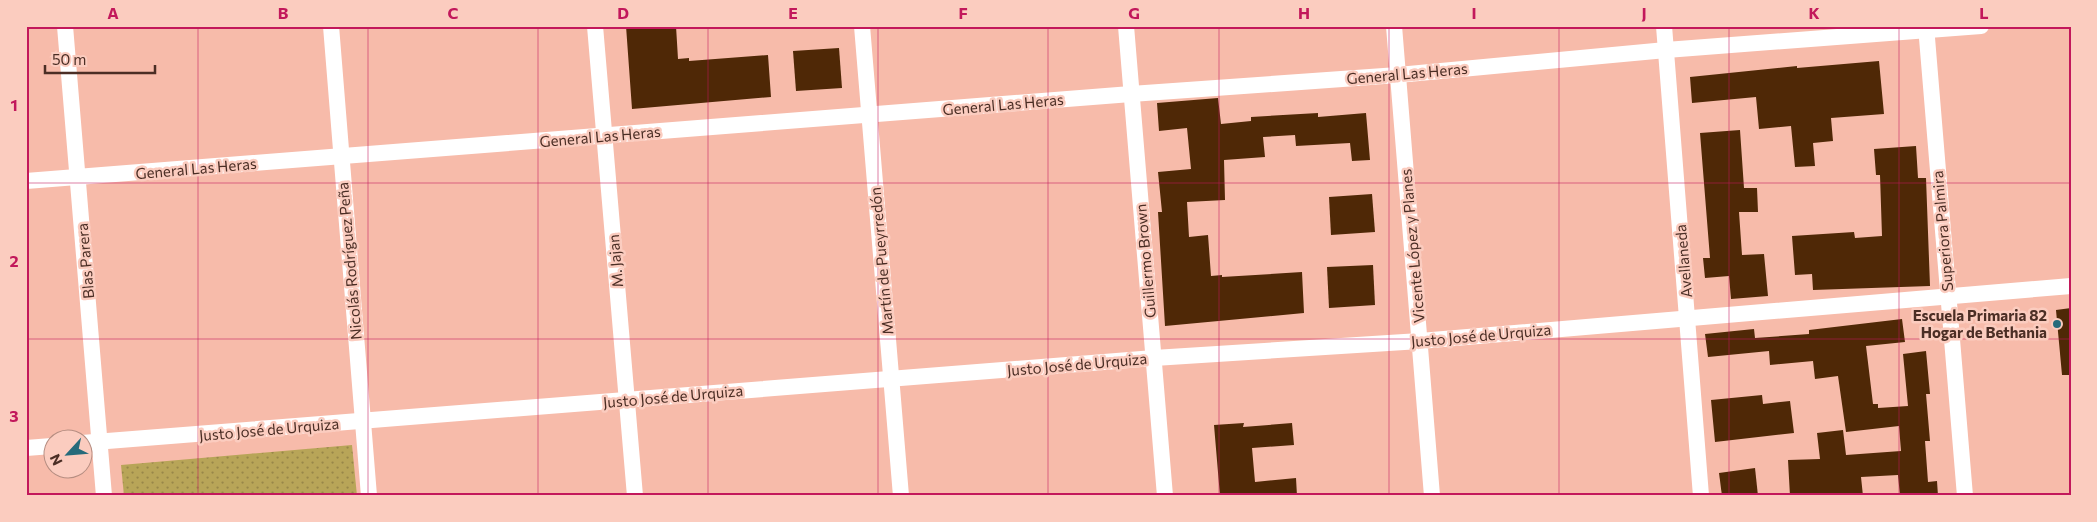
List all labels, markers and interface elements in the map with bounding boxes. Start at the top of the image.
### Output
text: A [107,3,119,22]
text: B [278,3,289,22]
text: C [448,3,459,22]
text: D [617,3,629,22]
text: E [788,3,798,22]
text: F [958,3,968,22]
text: G [1128,3,1140,22]
text: H [1298,3,1310,22]
text: I [1471,3,1477,22]
text: J [1641,3,1647,22]
text: K [1808,3,1820,22]
text: L [1979,3,1989,22]
scale bar [45,42,155,74]
text: 50 m [52,50,86,68]
street label: General Las Heras [1346,59,1469,87]
street label: General Las Heras [942,90,1065,118]
text: 1 [10,95,18,114]
street label: General Las Heras [539,122,662,150]
street label: General Las Heras [135,154,258,182]
street label: Vicente López y Planes [1396,168,1428,324]
street label: Superiora Palmira [1928,170,1956,292]
street label: Nicolás Rodríguez Peña [333,181,365,341]
street label: Martín de Pueyrredón [866,186,896,336]
street label: Guillermo Brown [1131,203,1159,319]
street label: Blas Parera [73,223,97,299]
street label: Avellaneda [1671,224,1695,298]
street label: M. Jajan [604,234,626,288]
text: 2 [9,251,19,270]
place label: Escuela Primaria 82 Hogar de Bethania [1913,306,2047,341]
marker: Escuela Primaria 82 Hogar de Bethania [2051,318,2063,330]
street label: Justo José de Urquiza [1410,320,1552,350]
street label: Justo José de Urquiza [1006,349,1148,379]
street label: Justo José de Urquiza [602,381,744,411]
text: 3 [9,406,19,425]
street label: Justo José de Urquiza [198,414,340,444]
north arrow [42,430,92,480]
text: N [46,451,66,468]

